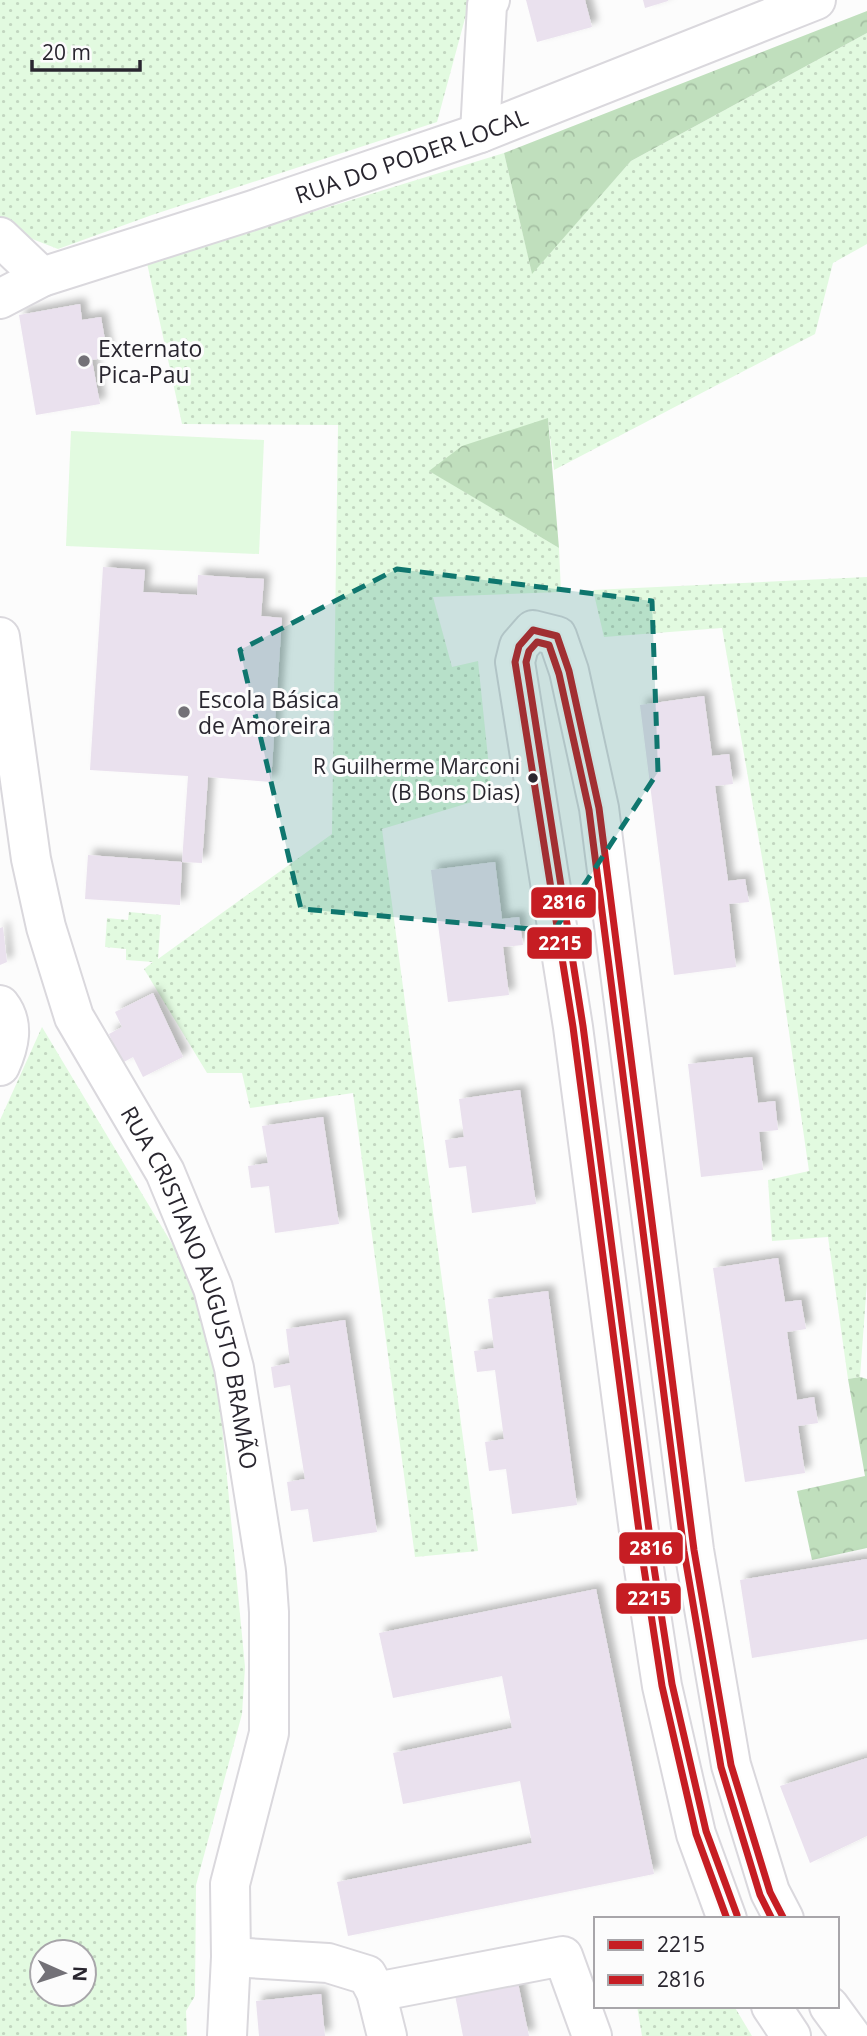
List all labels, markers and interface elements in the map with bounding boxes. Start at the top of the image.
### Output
scale bar [32,28,140,72]
text: 20 m [42,38,91,66]
street label: RUA DO PODER LOCAL [290,100,532,211]
place label: Externato Pica-Pau [98,332,202,390]
marker: Externato Pica-Pau [76,353,92,369]
place label: Escola Básica de Amoreira [198,683,339,741]
marker: Escola Básica de Amoreira [176,704,192,720]
place label: R Guilherme Marconi (B Bons Dias) [313,752,520,806]
marker: R Guilherme Marconi (B Bons Dias) [526,771,540,785]
line badge: 2816 [530,886,597,919]
text: 2816 [542,889,586,915]
line badge: 2215 [526,926,593,960]
text: 2215 [538,930,582,956]
street label: RUA CRISTIANO AUGUSTO BRAMÃO [114,1100,266,1472]
line badge: 2816 [618,1531,684,1565]
text: 2816 [629,1535,673,1561]
line badge: 2215 [615,1582,682,1615]
text: 2215 [627,1585,671,1611]
legend [594,1917,839,2008]
text: 2215 [657,1930,705,1958]
north arrow [28,1938,98,2008]
text: N [67,1965,93,1982]
text: 2816 [657,1965,705,1993]

